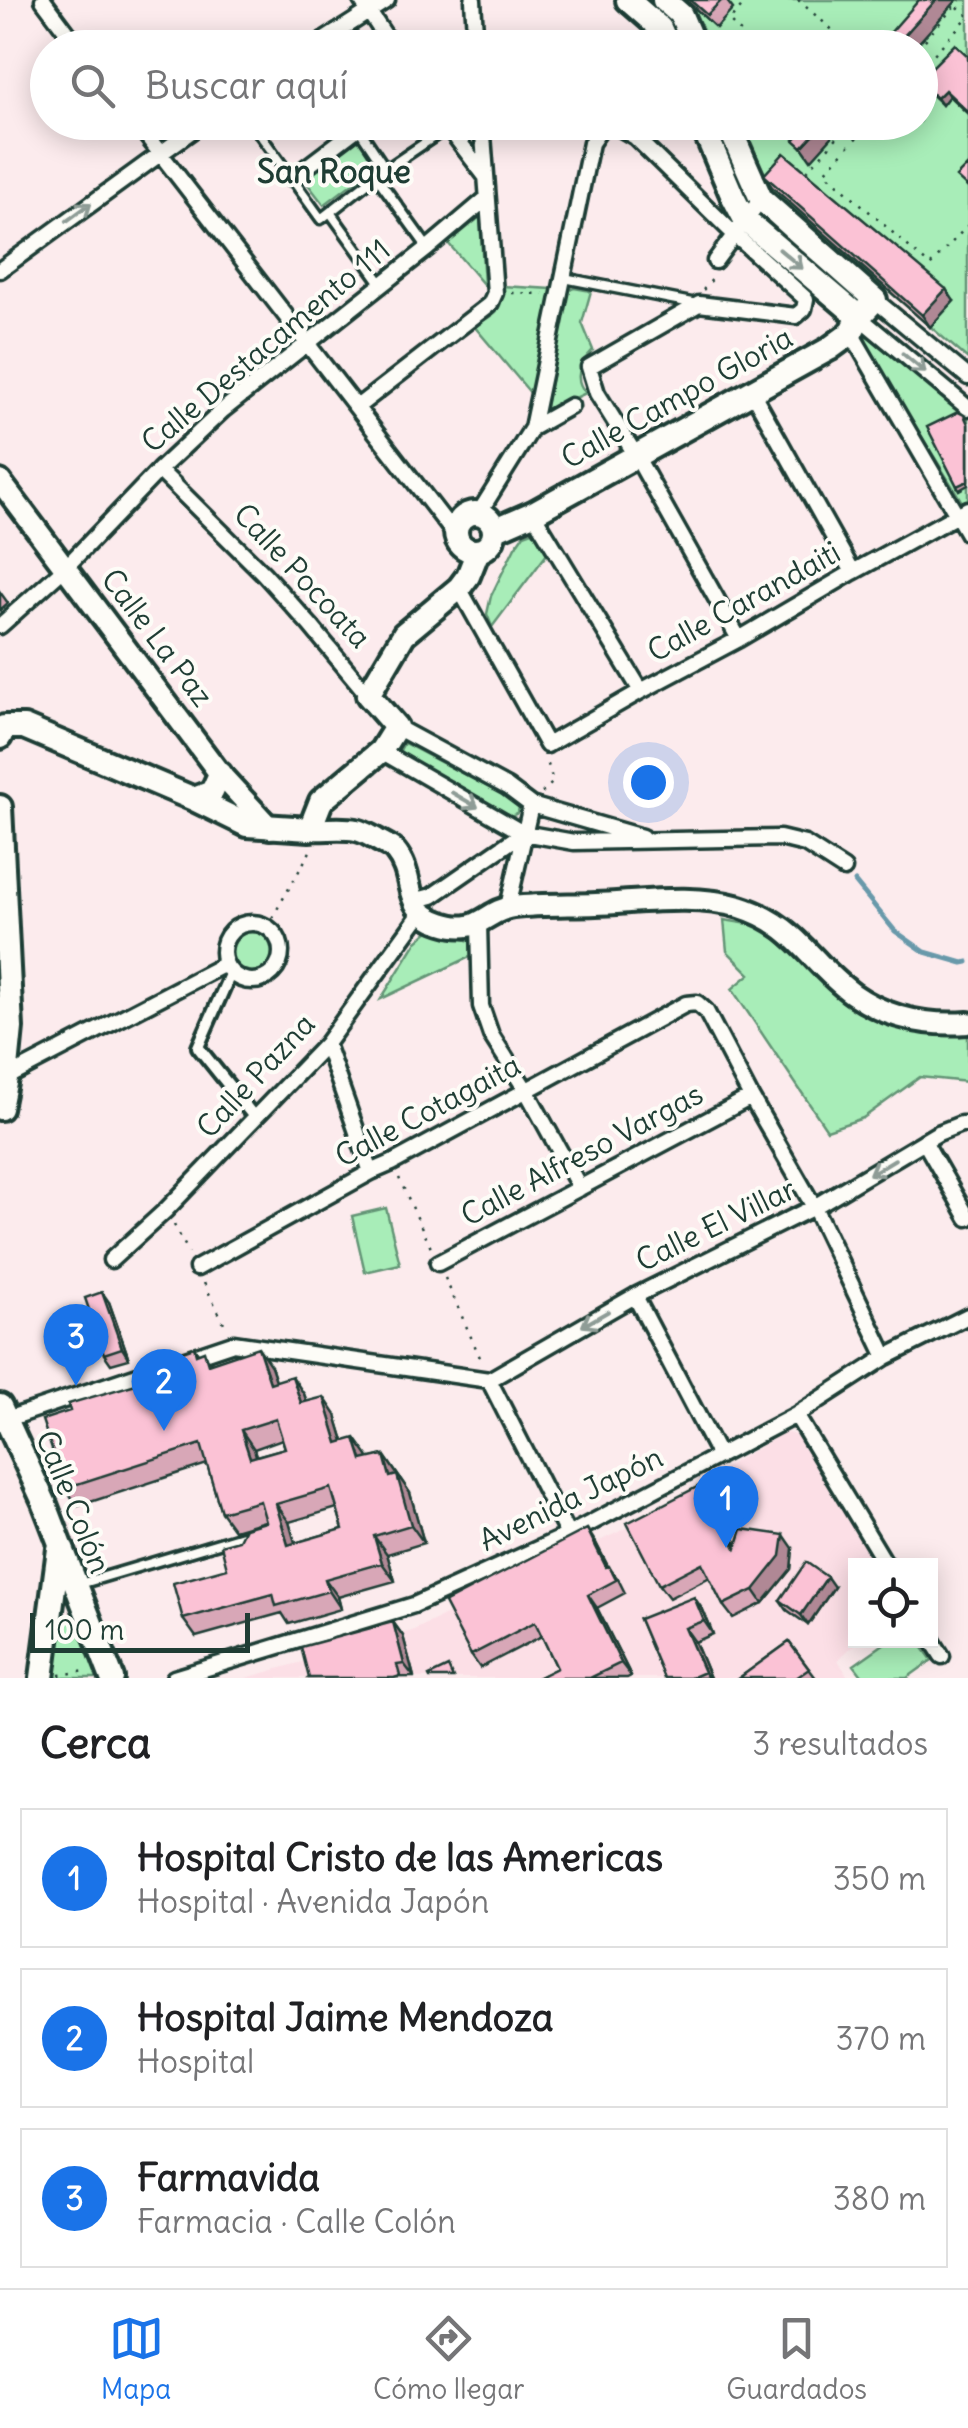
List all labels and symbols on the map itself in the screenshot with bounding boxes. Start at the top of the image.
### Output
district label: San Roque [257,151,411,192]
one-way arrow [65,202,92,223]
street label: Calle Destacamento 111 [133,230,398,460]
one-way arrow [778,248,804,270]
street label: Calle Campo Gloria [554,318,799,476]
one-way arrow [900,352,926,374]
street label: Calle Pocoata [226,495,379,656]
street label: Calle Carandaiti [640,532,847,670]
street label: Calle La Paz [94,561,222,714]
your location [623,757,674,808]
one-way arrow [450,790,479,810]
street label: Calle Pazna [188,1005,323,1146]
street label: Calle Cotagaita [328,1045,527,1175]
street label: Calle Alfreso Vargas [454,1074,709,1234]
one-way arrow [868,1157,897,1177]
street label: Calle El Villar [629,1169,802,1279]
pin: 3 [44,1304,108,1386]
one-way arrow [581,1309,610,1329]
pin: 2 [132,1348,196,1431]
street label: Calle Colón [28,1425,120,1579]
street label: Avenida Japón [473,1437,669,1559]
pin: 1 [694,1466,758,1548]
scale bar [30,1608,250,1652]

